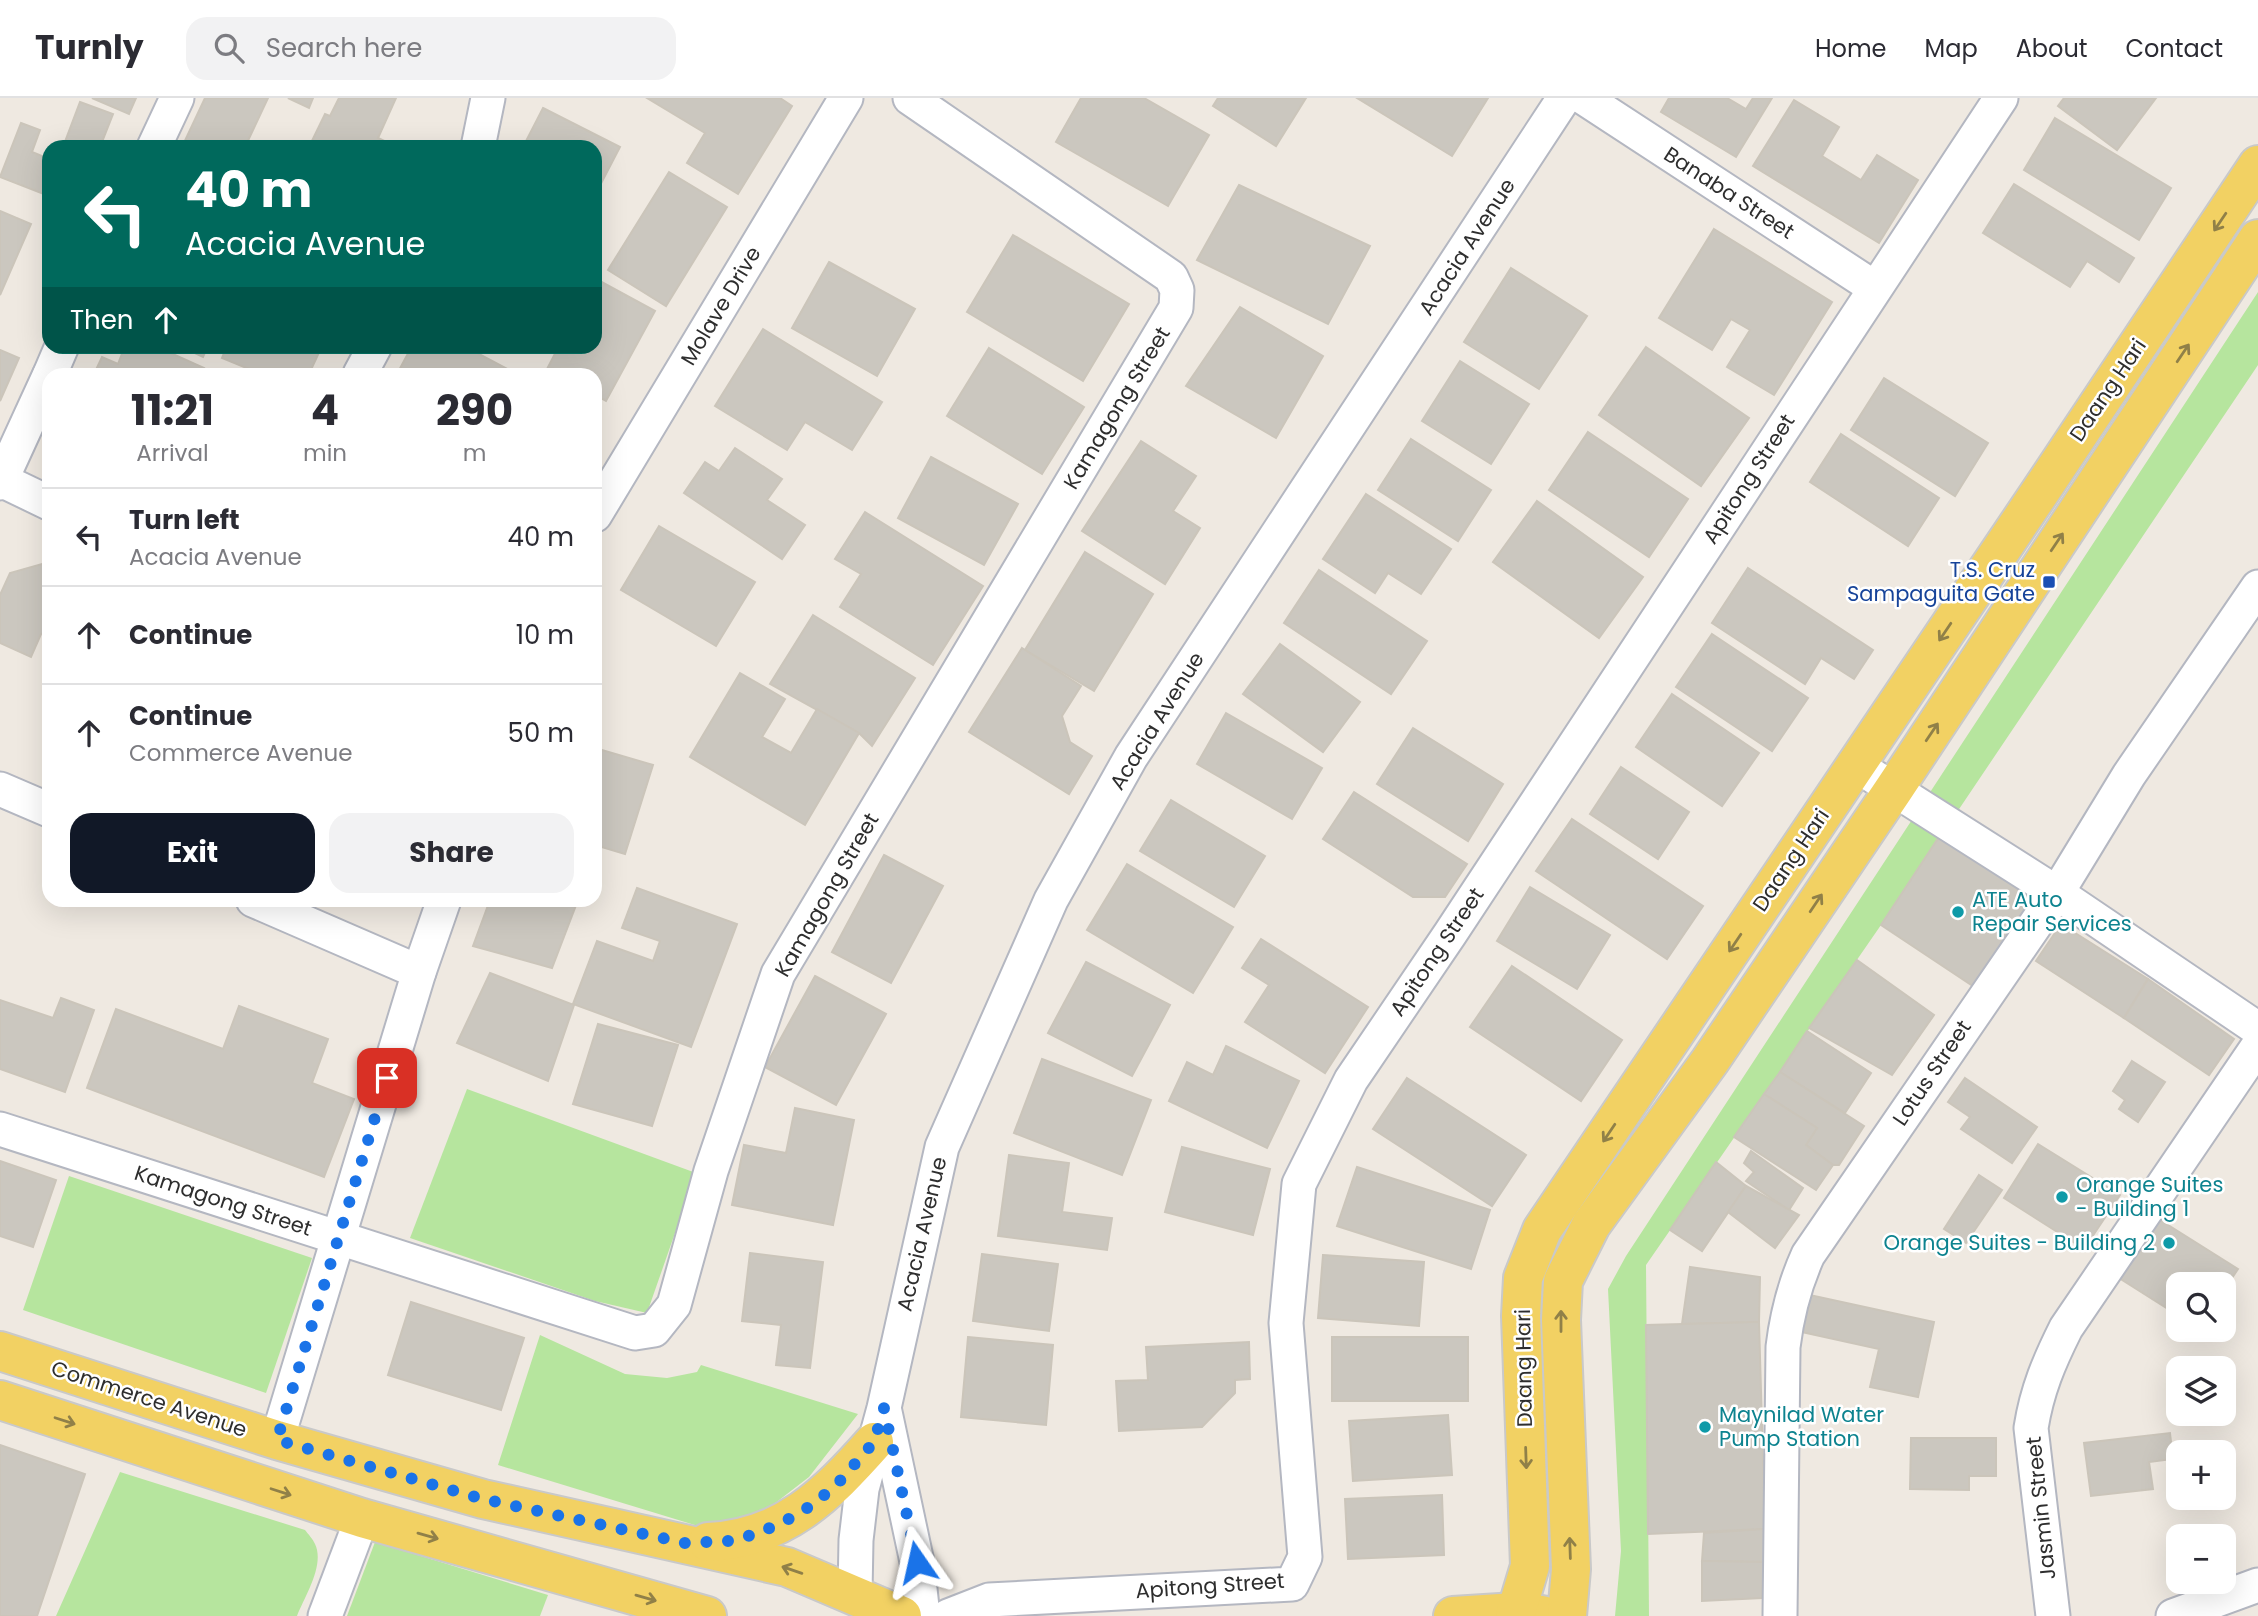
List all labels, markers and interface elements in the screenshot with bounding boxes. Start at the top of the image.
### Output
search box [186,17,676,80]
text: Turnly [35,24,144,71]
icon: search [210,29,248,67]
text: Search here [266,30,422,66]
text: Home [1815,32,1887,65]
text: Map [1925,32,1978,65]
text: About [2016,32,2087,65]
text: Contact [2125,32,2223,65]
street label: Banaba Street [1658,140,1800,246]
text: 40 m [185,156,312,224]
icon: left [70,168,161,259]
street label: Acacia Avenue [1411,173,1522,321]
one-way arrow [2213,211,2227,231]
text: Acacia Avenue [185,221,425,266]
street label: Molave Drive [674,241,767,371]
icon: ahead [147,301,185,339]
text: Then [70,302,133,338]
street label: Kamagong Street [1057,321,1177,494]
street label: Daang Hari [2063,333,2153,447]
one-way arrow [2176,343,2190,363]
text: 11:21 [131,381,214,440]
text: 4 [311,381,339,440]
text: 290 [436,381,513,440]
street label: Apitong Street [1696,408,1801,549]
text: Arrival [136,437,209,469]
text: min [303,437,347,469]
text: m [463,437,486,469]
text: Turn left [129,502,240,538]
icon: left [70,518,108,556]
text: 40 m [508,519,574,555]
one-way arrow [2050,533,2064,552]
text: Acacia Avenue [129,541,302,573]
place label: T.S. Cruz Sampaguita Gate [1847,555,2035,608]
marker: T.S. Cruz Sampaguita Gate [2041,574,2057,590]
icon: ahead [70,616,108,654]
text: Continue [129,617,252,653]
text: 10 m [516,617,574,653]
one-way arrow [1938,622,1952,641]
street label: Acacia Avenue [1103,646,1211,795]
text: Continue [129,698,252,734]
icon: ahead [70,714,108,752]
text: 50 m [508,715,574,751]
one-way arrow [1924,723,1939,742]
text: Commerce Avenue [129,737,352,769]
street label: Daang Hari [1746,803,1836,917]
street label: Kamagong Street [768,807,885,982]
button: Exit [70,813,315,893]
button: Share [329,813,574,893]
street label: Apitong Street [1383,882,1490,1022]
place label: ATE Auto Repair Services [1972,885,2132,938]
one-way arrow [1809,894,1824,913]
marker: ATE Auto Repair Services [1950,904,1966,920]
one-way arrow [1728,933,1742,953]
street label: Lotus Street [1886,1014,1978,1131]
pin [357,1048,417,1108]
icon: arrive [368,1059,406,1097]
one-way arrow [1602,1123,1616,1142]
street label: Acacia Avenue [890,1154,953,1314]
street label: Kamagong Street [131,1158,316,1243]
place label: Orange Suites - Building 1 [2076,1170,2223,1223]
marker: Orange Suites - Building 1 [2054,1189,2070,1205]
place label: Orange Suites - Building 2 [1884,1228,2155,1257]
marker: Orange Suites - Building 2 [2161,1235,2177,1251]
map controls [2166,1272,2236,1594]
button: search [2166,1272,2236,1342]
street label: Daang Hari [1508,1309,1539,1427]
one-way arrow [1554,1309,1568,1332]
street label: Commerce Avenue [48,1353,251,1444]
button: layers [2166,1356,2236,1426]
place label: Maynilad Water Pump Station [1719,1400,1884,1453]
one-way arrow [54,1415,76,1428]
marker: Maynilad Water Pump Station [1697,1419,1713,1435]
street label: Jasmin Street [2019,1435,2062,1581]
button: + [2166,1440,2236,1510]
one-way arrow [1519,1446,1533,1469]
one-way arrow [270,1486,292,1499]
button: − [2166,1524,2236,1594]
position arrow [880,1525,954,1599]
one-way arrow [416,1531,438,1544]
one-way arrow [1564,1537,1577,1560]
one-way arrow [781,1563,803,1575]
street label: Apitong Street [1134,1566,1285,1605]
one-way arrow [635,1593,657,1606]

